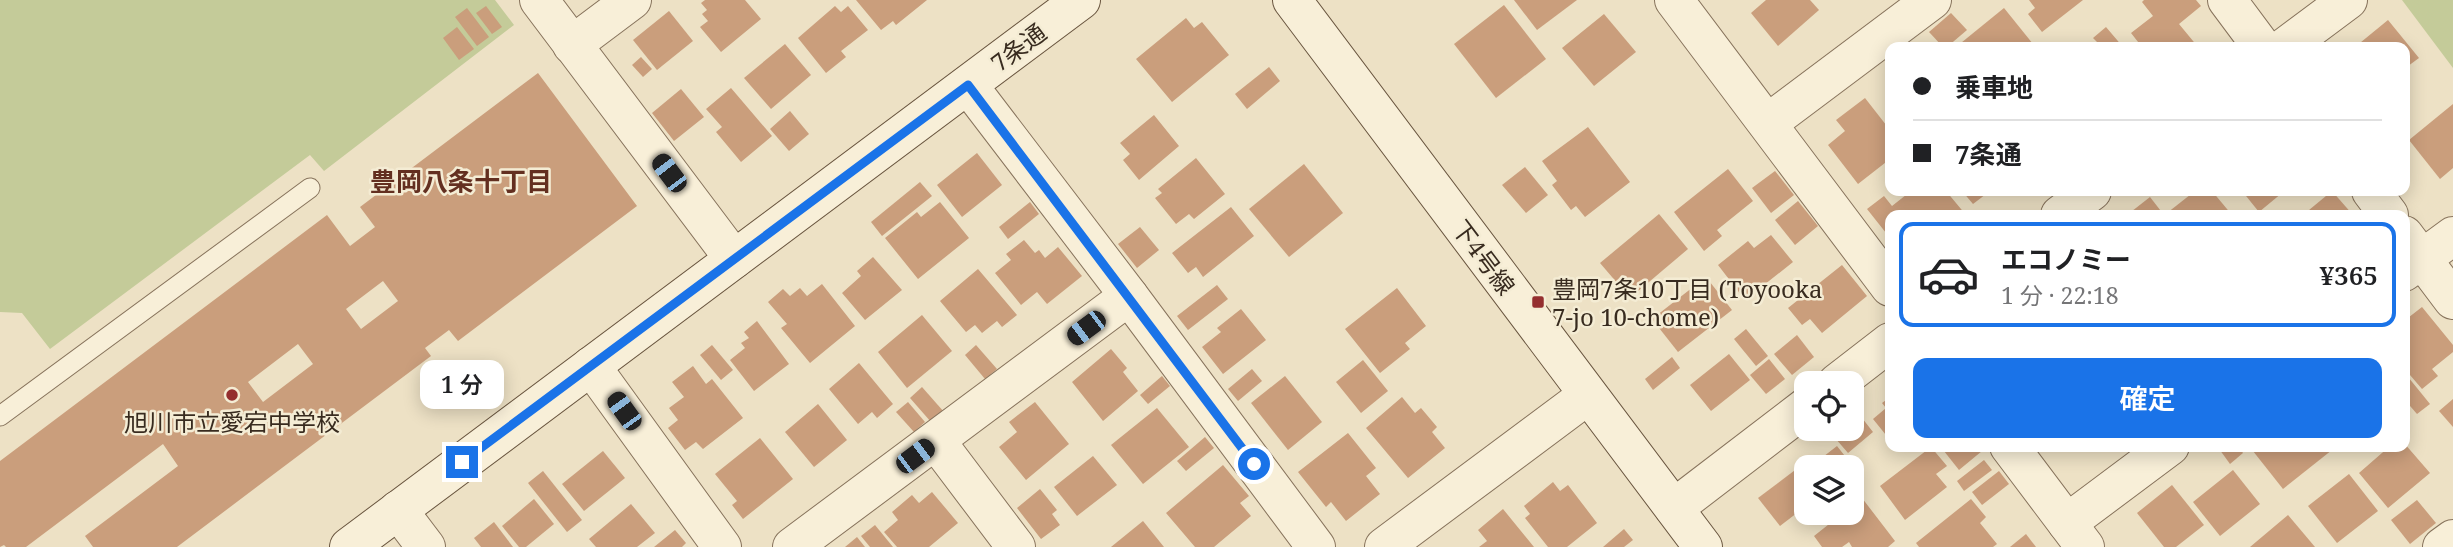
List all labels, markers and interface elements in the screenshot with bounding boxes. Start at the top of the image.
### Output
street label: 7条通 [984,15,1052,79]
text: 乗車地 [1955,69,2033,105]
text: 7条通 [1955,136,2022,172]
car [648,150,691,196]
district label: 豊岡八条十丁目 [370,163,552,199]
street label: 下4号線 [1445,213,1523,301]
text: エコノミー [2001,241,2131,277]
icon: car [1917,243,1980,306]
text: ¥365 [2319,257,2378,293]
place label: 豊岡7条10丁目 (Toyooka 7-jo 10-chome) [1552,272,1822,333]
text: 1 分 · 22:18 [2001,279,2119,311]
marker: 豊岡7条10丁目 (Toyooka 7-jo 10-chome) [1530,294,1546,310]
car [1063,307,1110,349]
button: 確定 [1913,358,2382,438]
callout: 1 分 [420,360,504,410]
text: 1 分 [441,368,483,400]
map controls [1794,371,1864,525]
button: locate [1794,371,1864,441]
marker: 旭川市立愛宕中学校 [224,387,240,403]
car [604,388,645,434]
place label: 旭川市立愛宕中学校 [124,405,340,438]
car [892,435,939,477]
route end [446,446,478,478]
route start [1238,448,1270,480]
button: layers [1794,455,1864,525]

